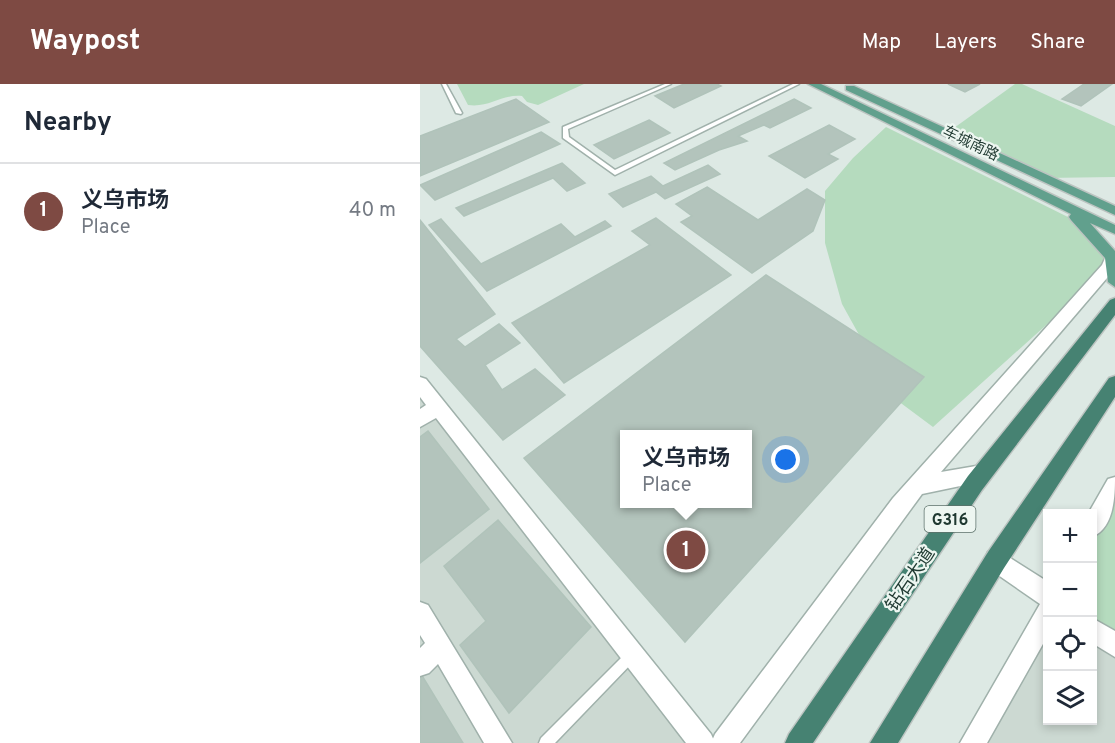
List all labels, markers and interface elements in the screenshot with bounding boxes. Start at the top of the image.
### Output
text: Waypost [30,24,140,60]
text: Map [862,29,901,56]
text: Layers [934,29,997,56]
text: Share [1030,29,1085,56]
text: Nearby [24,107,112,140]
street label: 车城南路 [939,123,1001,166]
text: 义乌市场 [81,188,169,215]
text: 1 [40,198,48,224]
text: 40 m [349,198,396,224]
text: Place [81,215,131,241]
popup [620,430,752,508]
your location [771,445,800,474]
text: 义乌市场 [642,446,730,473]
text: Place [642,473,692,499]
road number: G316 [924,506,976,532]
map controls [1043,509,1097,725]
button: + [1043,509,1097,563]
pin: 1 [666,528,706,572]
street label: 钻石大道 [882,544,941,616]
button: − [1043,563,1097,617]
button: locate [1043,617,1097,671]
button: layers [1043,671,1097,725]

